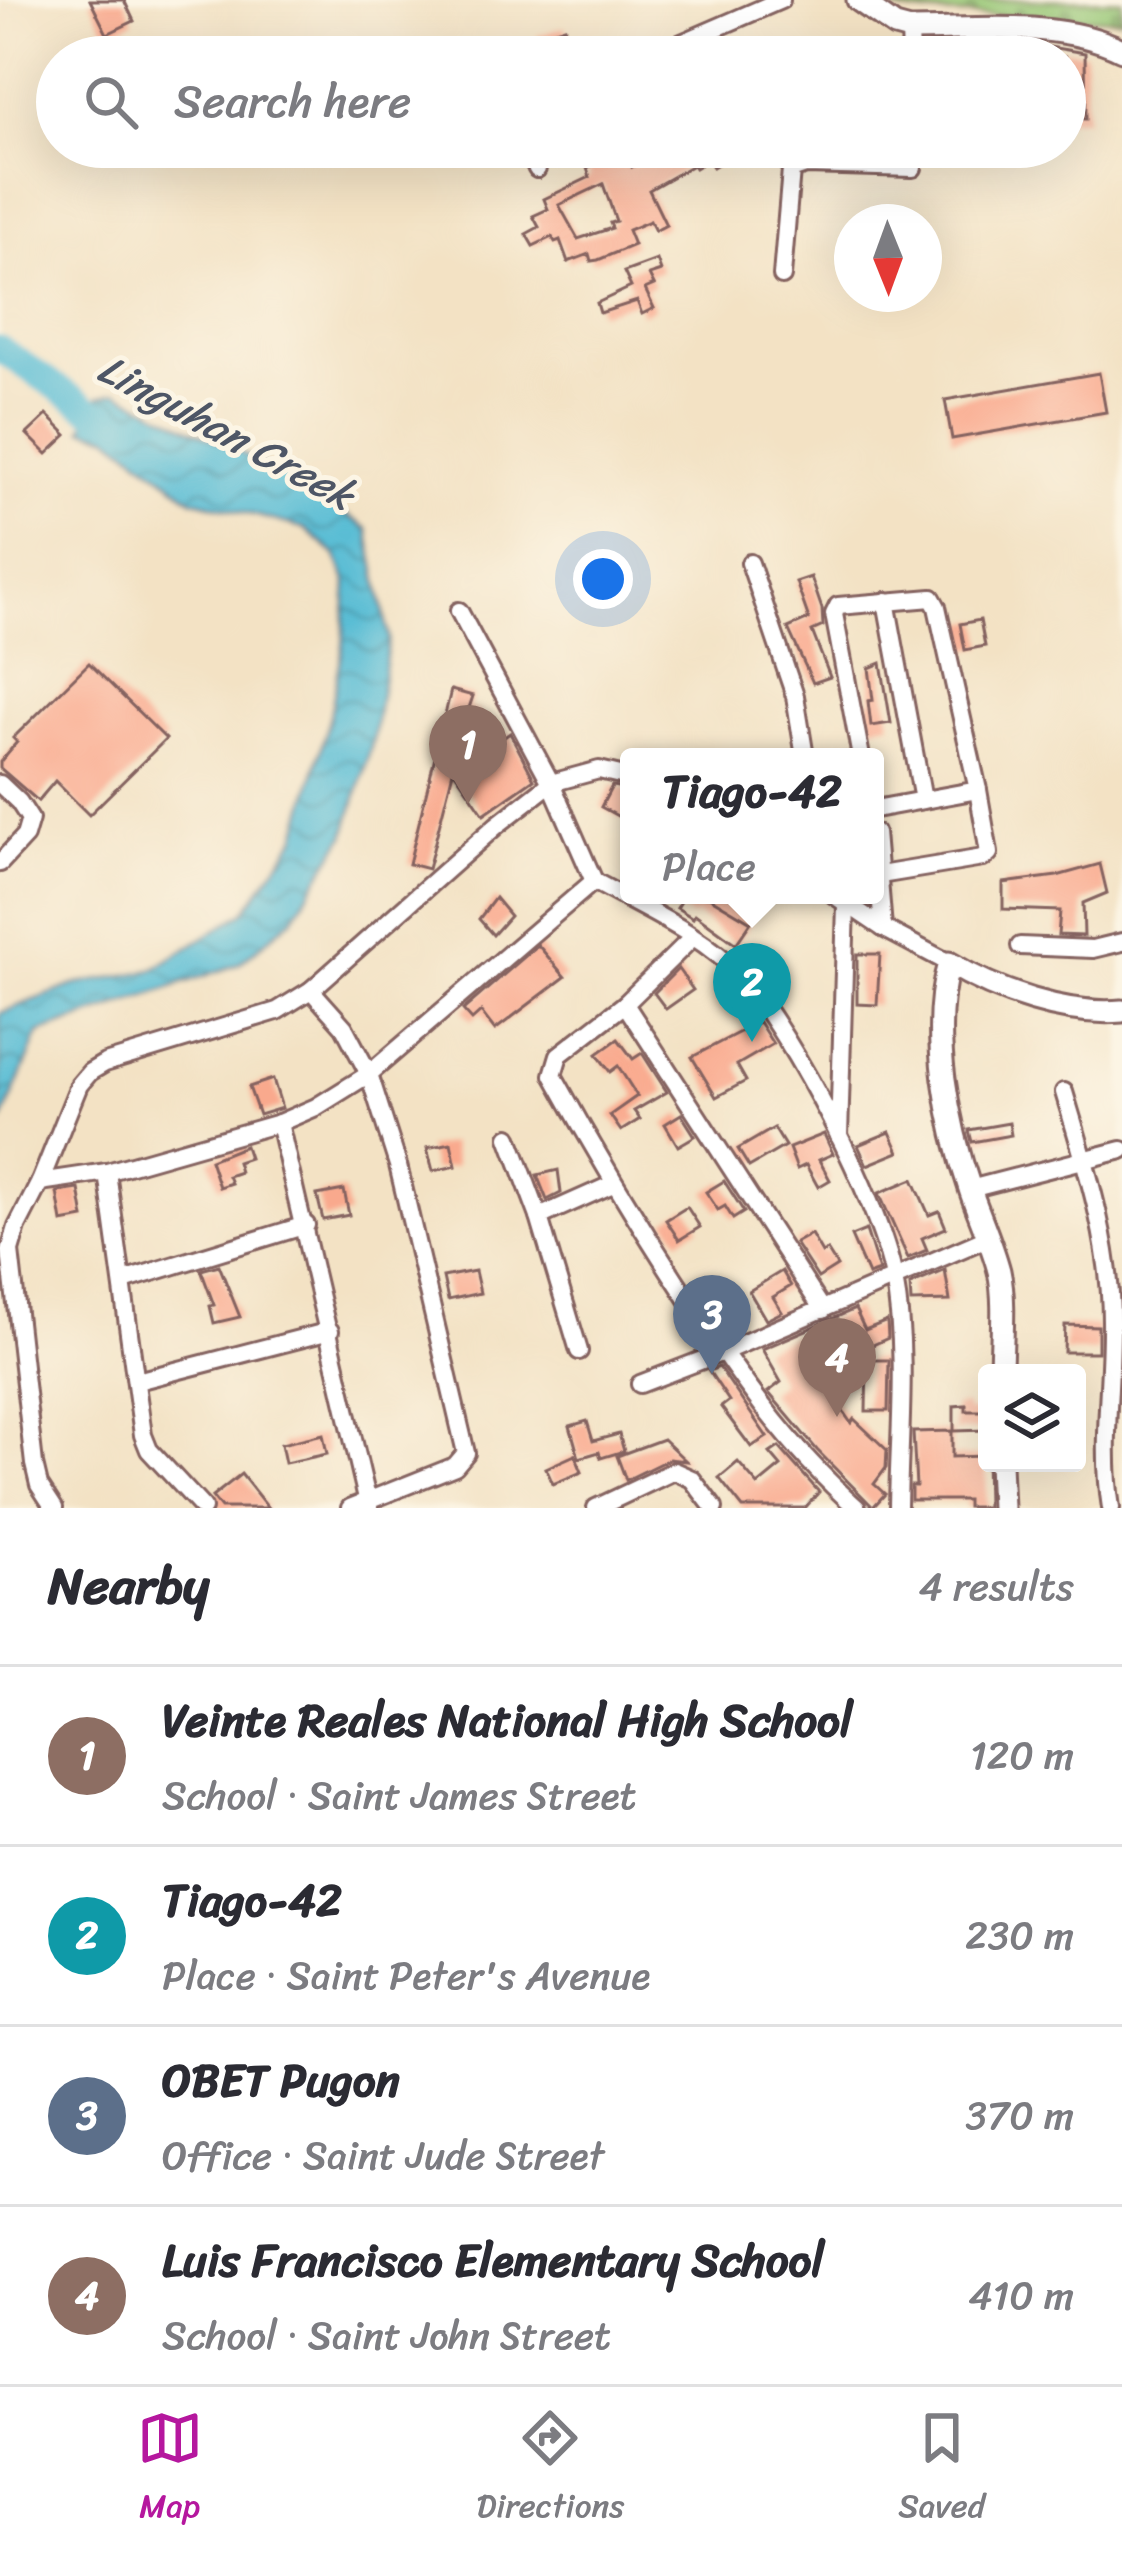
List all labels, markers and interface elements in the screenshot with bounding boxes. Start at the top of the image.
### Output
search box [36,36,1086,168]
text: Search here [174,62,411,142]
icon: search [78,69,144,135]
north arrow [834,204,942,312]
water label: Linguhan Creek [84,333,371,532]
your location [573,549,633,609]
pin: 1 [429,705,507,804]
popup [620,748,884,904]
text: Tiago-42 [662,752,842,832]
text: Place [662,832,756,901]
pin: 2 [713,943,791,1042]
pin: 3 [673,1275,751,1374]
pin: 4 [798,1318,876,1417]
map controls [978,1364,1086,1472]
button: layers [978,1364,1086,1472]
text: Nearby [48,1541,209,1631]
text: 4 results [919,1552,1074,1621]
text: Veinte Reales National High School [162,1681,853,1761]
text: 1 [79,1721,95,1790]
text: 120 m [970,1721,1074,1790]
text: School · Saint James Street [162,1761,637,1830]
text: Tiago-42 [162,1861,342,1941]
text: 2 [76,1901,98,1970]
text: 230 m [965,1901,1074,1970]
text: Place · Saint Peter's Avenue [162,1941,650,2010]
text: OBET Pugon [162,2041,400,2121]
text: 3 [76,2081,98,2150]
text: 370 m [966,2081,1074,2150]
text: Office · Saint Jude Street [162,2121,604,2190]
text: Luis Francisco Elementary School [162,2221,824,2301]
text: 4 [75,2261,99,2330]
text: 410 m [968,2261,1074,2330]
text: School · Saint John Street [162,2301,611,2370]
tab: Map [137,2405,203,2535]
tab: Directions [477,2405,624,2535]
tab: Saved [898,2405,985,2535]

